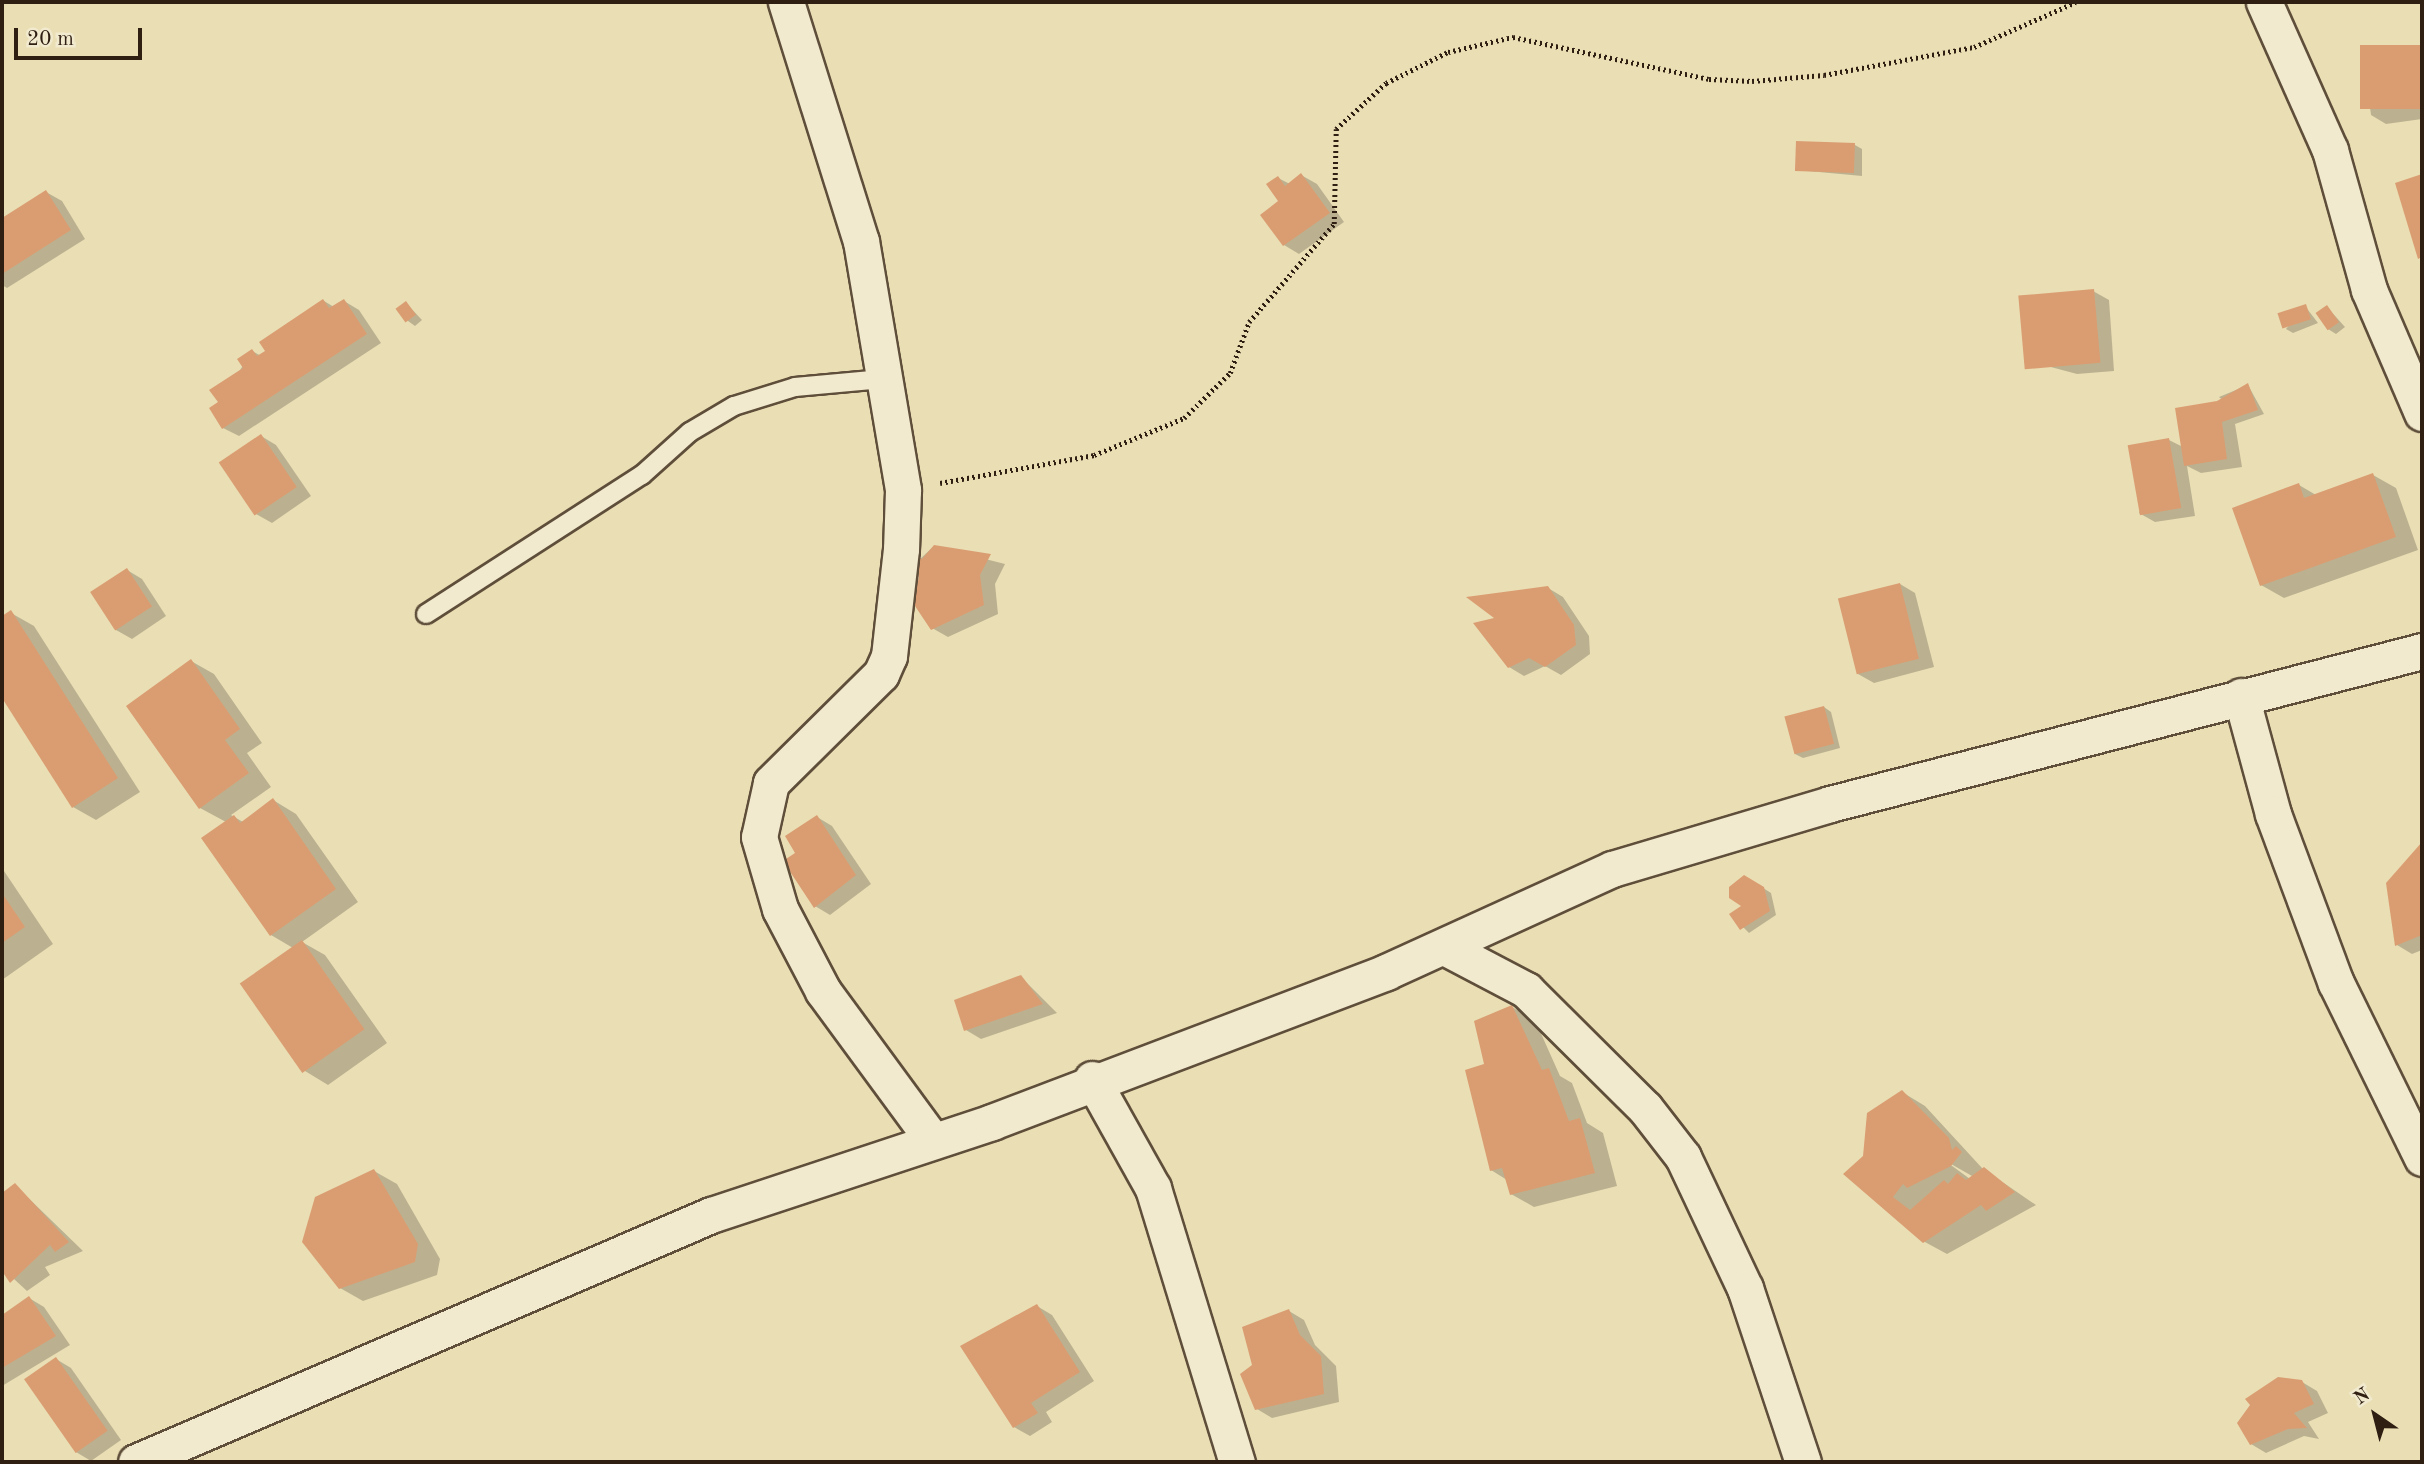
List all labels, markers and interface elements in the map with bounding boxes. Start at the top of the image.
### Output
scale bar [18,14,145,58]
text: 20 m [27,29,74,50]
north arrow [2340,1380,2410,1450]
text: N [2351,1385,2374,1409]

